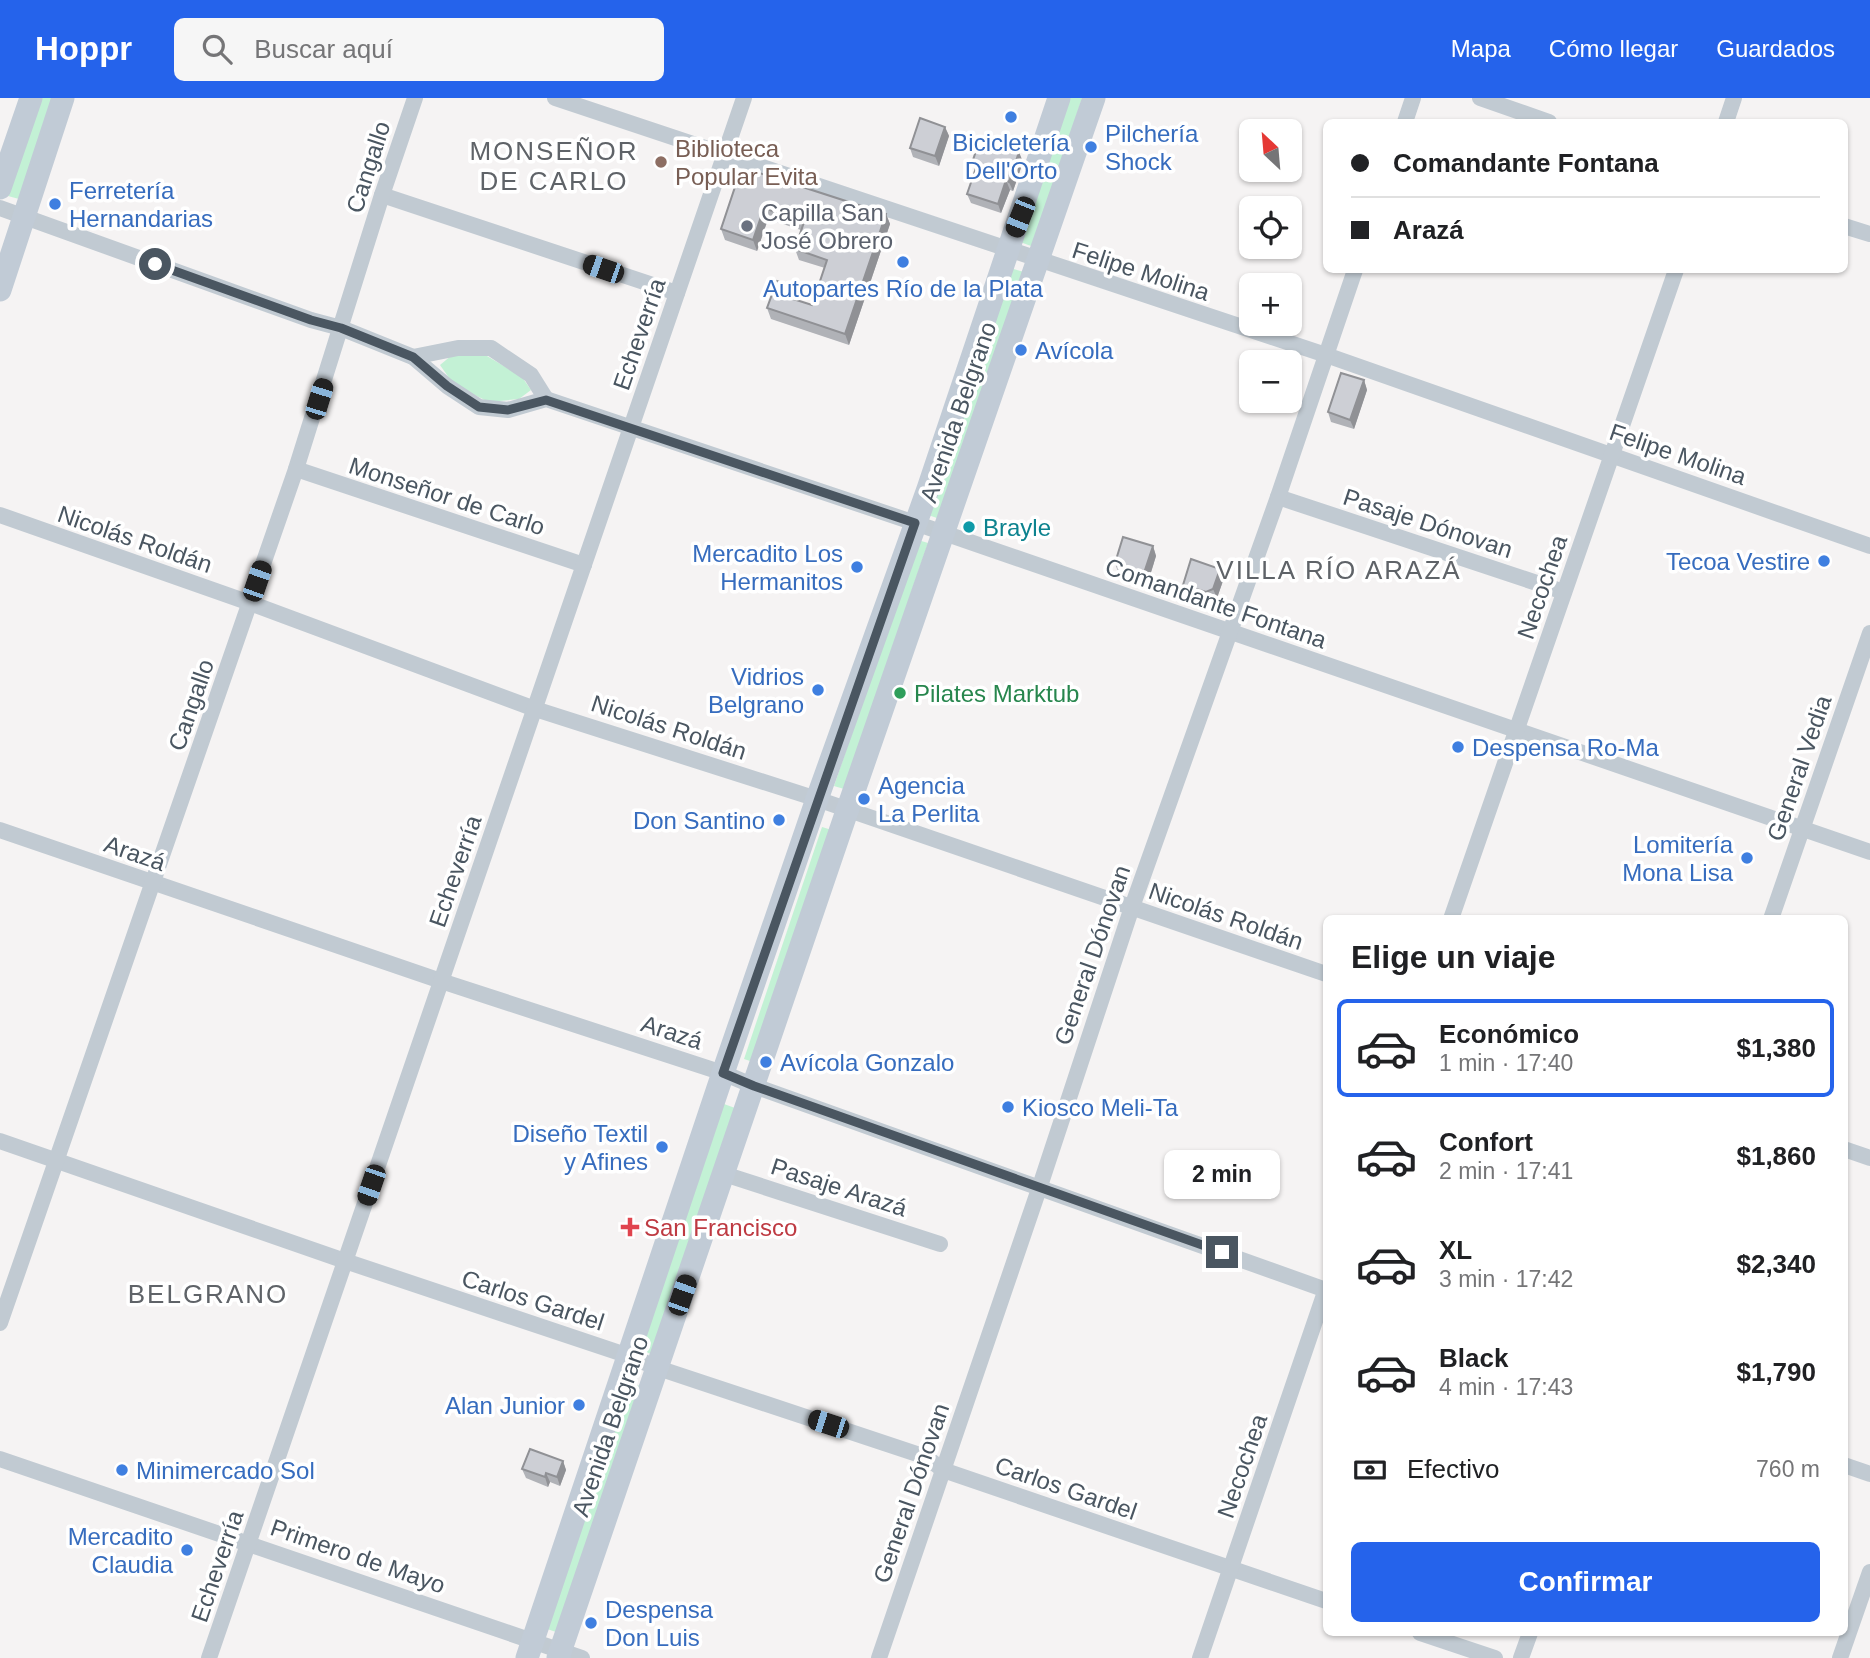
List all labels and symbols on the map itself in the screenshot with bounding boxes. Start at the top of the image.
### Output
marker: Bicicletería Dell'Orto [1003,109,1019,125]
street label: Cangallo [341,118,395,216]
north arrow [1239,119,1302,182]
place label: Pilchería Shock [1105,120,1199,175]
place label: Bicicletería Dell'Orto [952,129,1070,184]
place label: Biblioteca Popular Evita [675,135,818,190]
district label: MONSEÑOR DE CARLO [469,136,639,196]
marker: Pilchería Shock [1083,139,1099,155]
marker: Biblioteca Popular Evita [653,154,669,170]
place label: Ferretería Hernandarias [69,177,213,232]
car [1003,194,1038,240]
marker: Ferretería Hernandarias [47,196,63,212]
place label: Capilla San José Obrero [761,199,893,254]
marker: Capilla San José Obrero [739,218,755,234]
street label: Felipe Molina [1069,236,1214,306]
route start [139,248,171,280]
car [580,252,627,286]
marker: Autopartes Río de la Plata [895,254,911,270]
street label: Echeverría [607,274,671,393]
place label: Autopartes Río de la Plata [763,275,1044,302]
street label: Avenida Belgrano [914,318,1002,506]
place label: Avícola [1035,337,1114,364]
marker: Avícola [1013,342,1029,358]
car [303,376,336,422]
street label: Felipe Molina [1606,418,1750,490]
street label: Monseñor de Carlo [346,452,548,540]
street label: Pasaje Dónovan [1340,483,1516,563]
street label: Nicolás Roldán [54,500,216,578]
place label: Brayle [983,514,1051,541]
marker: Brayle [961,519,977,535]
street label: Necochea [1512,531,1573,642]
place label: Mercadito Los Hermanitos [692,540,843,595]
place label: Tecoa Vestire [1666,548,1810,575]
street label: Comandante Fontana [1102,552,1331,654]
marker: Tecoa Vestire [1816,553,1832,569]
district label: VILLA RÍO ARAZÁ [1216,555,1462,585]
car [241,558,274,604]
marker: Mercadito Los Hermanitos [849,559,865,575]
street label: Cangallo [163,656,219,754]
place label: Vidrios Belgrano [708,663,804,718]
place label: Pilates Marktub [914,680,1079,707]
marker: Vidrios Belgrano [810,682,826,698]
marker: Pilates Marktub [892,685,908,701]
street label: Nicolás Roldán [588,689,750,765]
street label: General Vedia [1761,691,1837,844]
place label: Despensa Ro-Ma [1472,734,1659,761]
marker: Despensa Ro-Ma [1450,739,1466,755]
place label: Agencia La Perlita [878,772,980,827]
marker: Agencia La Perlita [856,791,872,807]
place label: Don Santino [633,807,765,834]
street label: Echeverría [423,811,487,930]
marker: Don Santino [771,812,787,828]
street label: Arazá [101,830,170,876]
place label: Lomitería Mona Lisa [1622,831,1734,886]
marker: Lomitería Mona Lisa [1739,850,1755,866]
street label: General Dónovan [1049,862,1135,1048]
street label: Nicolás Roldán [1145,877,1307,955]
street label: Arazá [638,1009,707,1055]
place label: Avícola Gonzalo [780,1049,954,1076]
marker: Avícola Gonzalo [758,1054,774,1070]
place label: Kiosco Meli-Ta [1022,1094,1179,1121]
marker: Kiosco Meli-Ta [1000,1099,1016,1115]
place label: Diseño Textil y Afines [512,1120,648,1175]
marker: Diseño Textil y Afines [654,1139,670,1155]
callout: 2 min [1164,1150,1280,1200]
street label: Pasaje Arazá [768,1152,911,1222]
car [355,1162,388,1208]
place label: San Francisco [644,1214,797,1241]
marker: San Francisco [622,1219,638,1235]
route end [1206,1236,1238,1268]
street label: Carlos Gardel [458,1264,608,1336]
car [666,1272,699,1318]
district label: BELGRANO [128,1279,288,1309]
street label: Avenida Belgrano [566,1332,654,1520]
place label: Alan Junior [445,1392,565,1419]
marker: Alan Junior [571,1397,587,1413]
street label: General Dónovan [868,1400,954,1586]
car [805,1408,852,1440]
street label: Necochea [1212,1410,1273,1521]
street label: Carlos Gardel [992,1451,1140,1525]
place label: Minimercado Sol [136,1457,315,1484]
marker: Minimercado Sol [114,1462,130,1478]
street label: Echeverría [185,1506,249,1625]
street label: Primero de Mayo [267,1513,449,1599]
place label: Mercadito Claudia [68,1523,174,1578]
marker: Mercadito Claudia [179,1542,195,1558]
place label: Despensa Don Luis [605,1596,714,1651]
marker: Despensa Don Luis [583,1615,599,1631]

